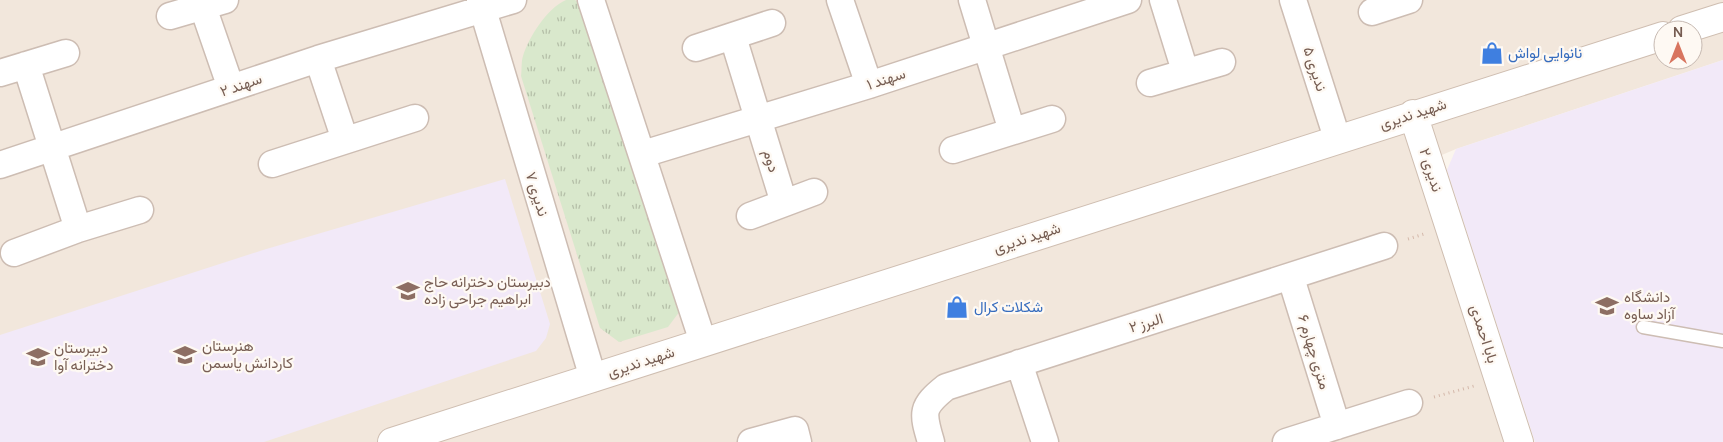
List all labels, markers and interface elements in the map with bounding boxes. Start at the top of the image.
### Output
north arrow [1653,20,1703,70]
text: N [1673,22,1683,41]
shop icon: نانوایی لواش [1479,40,1505,66]
place label: نانوایی لواش [1508,42,1582,63]
street label: ندیری ۵ [1298,44,1333,94]
street label: سهند ۱ [864,62,908,95]
street label: سهند ۲ [217,68,265,101]
street label: شهید ندیری [1377,93,1449,134]
street label: ندیری ۲ [1415,145,1448,194]
street label: دوم [758,147,785,175]
street label: ندیری ۷ [521,169,554,219]
street label: شهید ندیری [991,217,1063,258]
place label: دبیرستان دخترانه حاج ابراهیم جراحی زاده [424,271,551,309]
school or university icon: دبیرستان دخترانه حاج ابراهیم جراحی زاده [395,278,421,304]
place label: دانشگاه آزاد ساوه [1624,286,1676,324]
school or university icon: دانشگاه آزاد ساوه [1594,293,1620,319]
shop icon: شکلات کرال [944,294,970,320]
place label: شکلات کرال [974,296,1043,317]
street label: بابا احمدی [1465,302,1504,366]
street label: البرز ۲ [1126,307,1165,338]
street label: ۶ متری چهارم [1293,312,1336,392]
place label: هنرستان کاردانش یاسمن [202,335,293,373]
place label: دبیرستان دخترانه آوا [54,337,114,375]
street label: شهید ندیری [605,341,677,382]
school or university icon: هنرستان کاردانش یاسمن [172,342,198,368]
school or university icon: دبیرستان دخترانه آوا [25,344,51,370]

